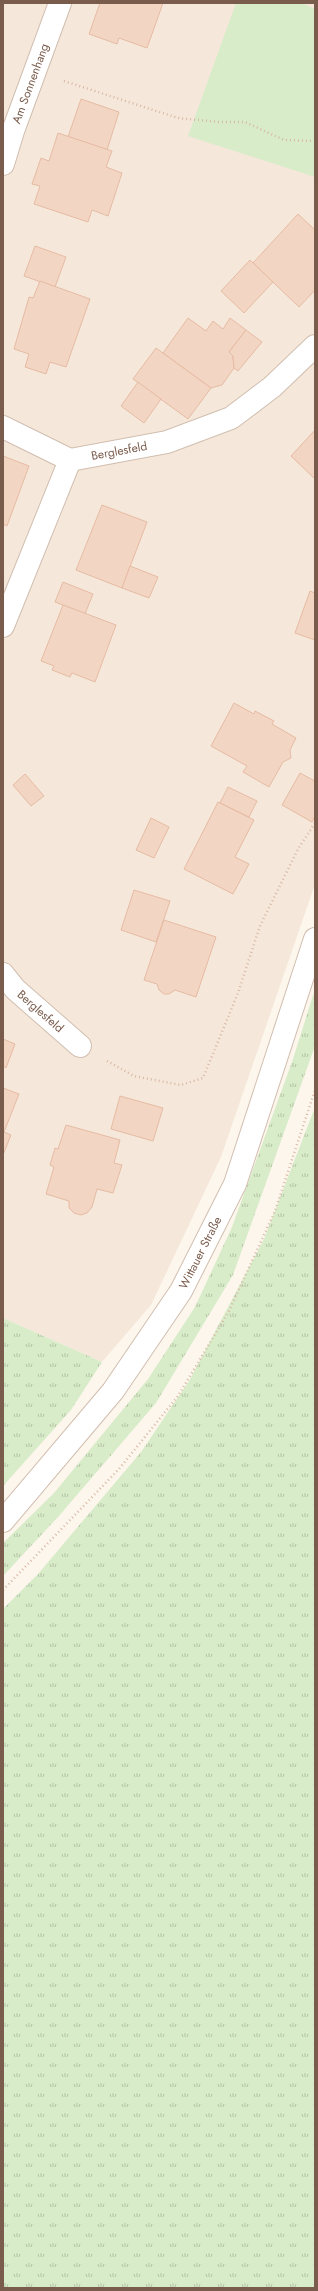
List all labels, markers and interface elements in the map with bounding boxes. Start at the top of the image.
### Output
street label: Am Sonnenhang [7,41,53,126]
street label: Berglesfeld [90,437,149,465]
street label: Berglesfeld [13,986,68,1037]
street label: Wittauer Straße [174,1213,226,1292]

